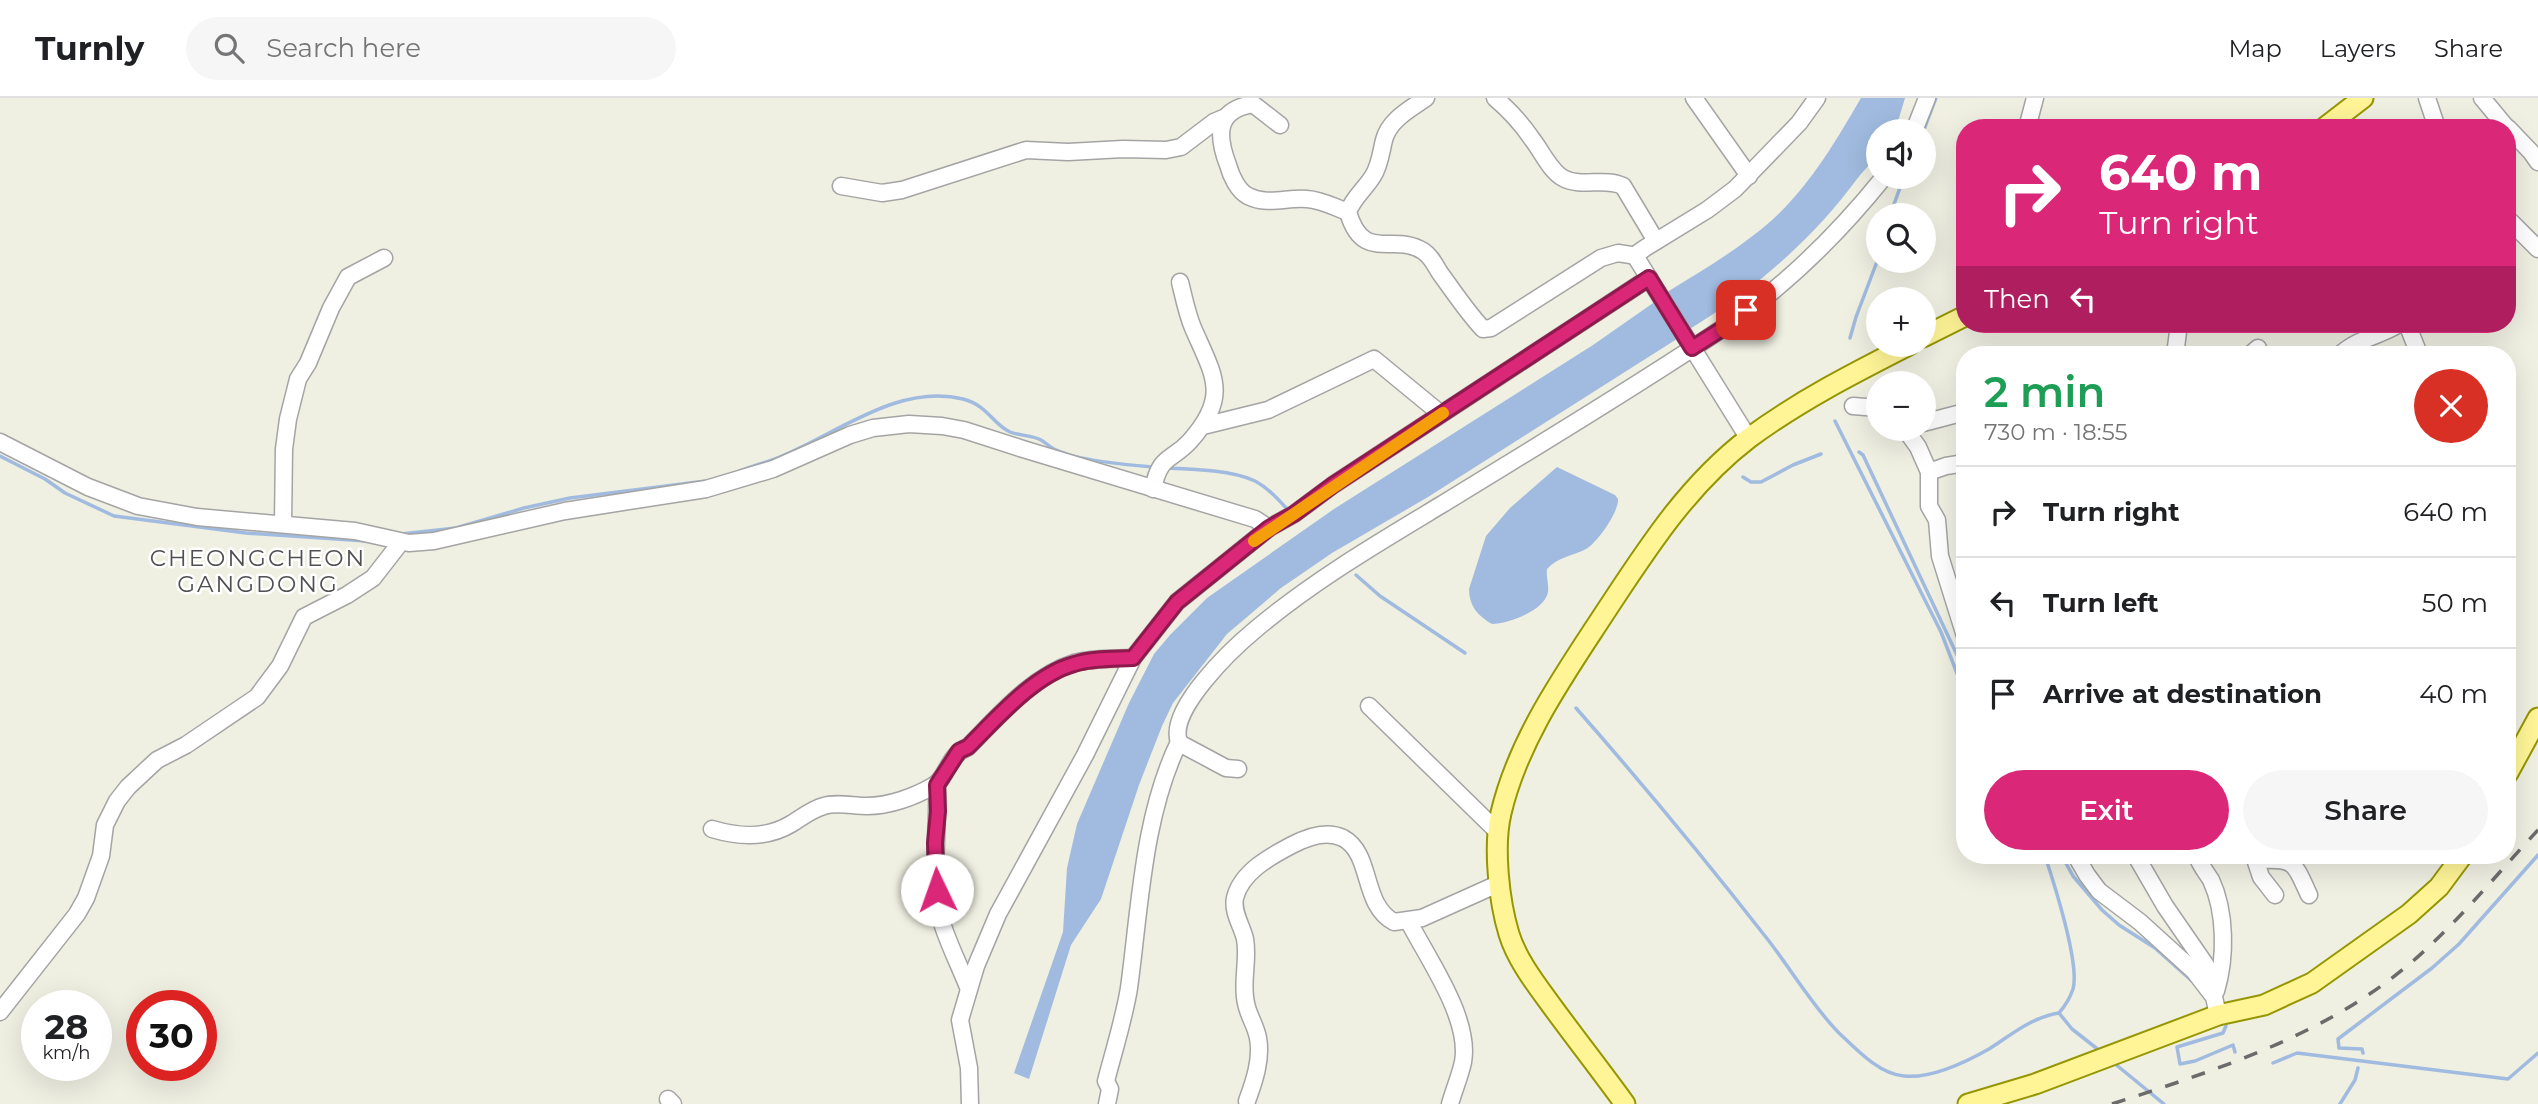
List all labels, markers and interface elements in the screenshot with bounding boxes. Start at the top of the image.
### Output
search box [186,17,676,80]
text: Turnly [35,28,144,68]
icon: search [210,29,248,67]
text: Search here [266,32,421,64]
text: Map [2228,34,2282,63]
text: Layers [2320,34,2396,63]
text: Share [2434,34,2503,63]
map controls [1866,119,1936,441]
button: sound [1866,119,1936,189]
text: 640 m [2099,143,2263,202]
icon: right [1984,147,2075,238]
button: search [1866,203,1936,273]
text: Turn right [2099,203,2259,242]
pin [1716,280,1776,340]
icon: left [2064,280,2102,318]
text: Then [1984,283,2050,315]
button: + [1866,287,1936,357]
icon: arrive [1727,291,1765,329]
text: 2 min [1984,366,2105,418]
button: close [2414,369,2488,443]
button: − [1866,371,1936,441]
text: 730 m · 18:55 [1984,418,2128,446]
icon: right [1984,493,2022,531]
text: Turn right [2043,496,2179,528]
text: 640 m [2403,496,2488,528]
district label: CHEONGCHEON GANGDONG [150,544,366,598]
icon: left [1984,584,2022,622]
text: Turn left [2043,587,2159,619]
text: 50 m [2422,587,2488,619]
icon: arrive [1984,675,2022,713]
text: Arrive at destination [2043,678,2322,710]
text: 40 m [2419,678,2488,710]
button: Exit [1984,770,2229,850]
button: Share [2243,770,2488,850]
position arrow [900,853,974,927]
speed limit sign: 30 [126,990,217,1081]
text: 28 [45,1005,88,1048]
text: km/h [42,1042,91,1064]

